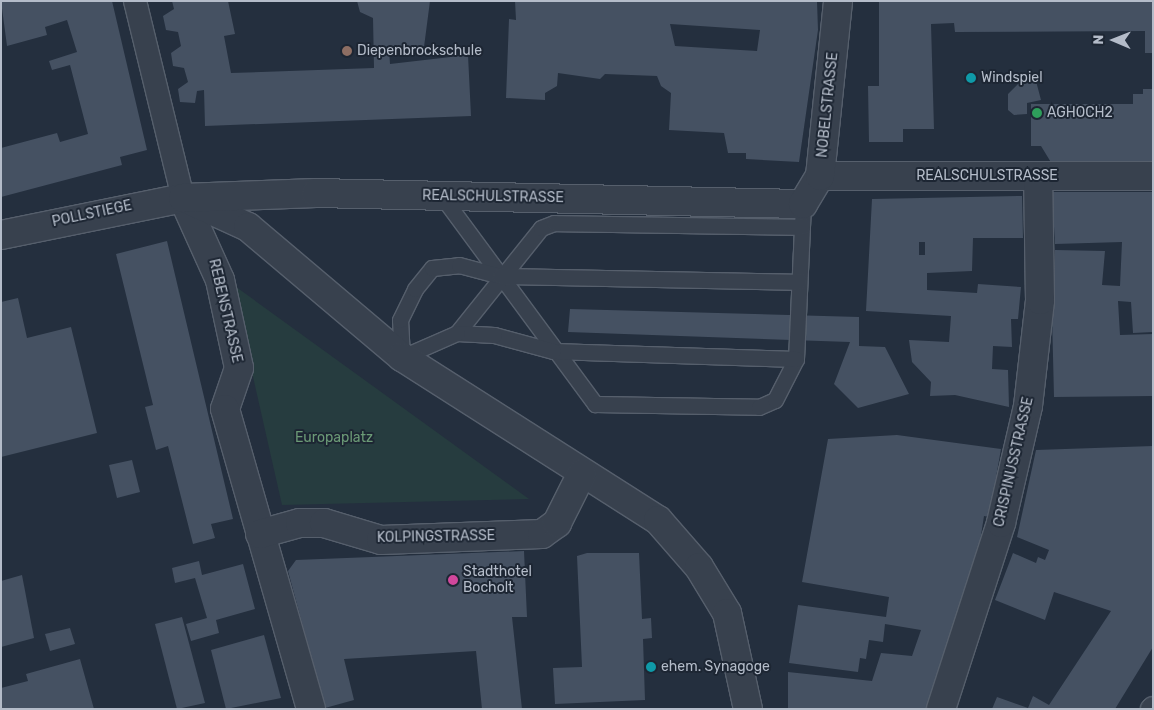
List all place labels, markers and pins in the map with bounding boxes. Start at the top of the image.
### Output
place label: Diepenbrockschule [357,43,482,59]
marker: Diepenbrockschule [341,45,353,57]
place label: Windspiel [981,70,1043,86]
marker: Windspiel [965,72,977,84]
place label: AGHOCH2 [1047,105,1113,121]
marker: AGHOCH2 [1031,107,1043,119]
place label: Stadthotel Bocholt [463,564,532,596]
marker: Stadthotel Bocholt [447,574,459,586]
place label: ehem. Synagoge [661,659,770,675]
marker: ehem. Synagoge [645,661,657,673]

